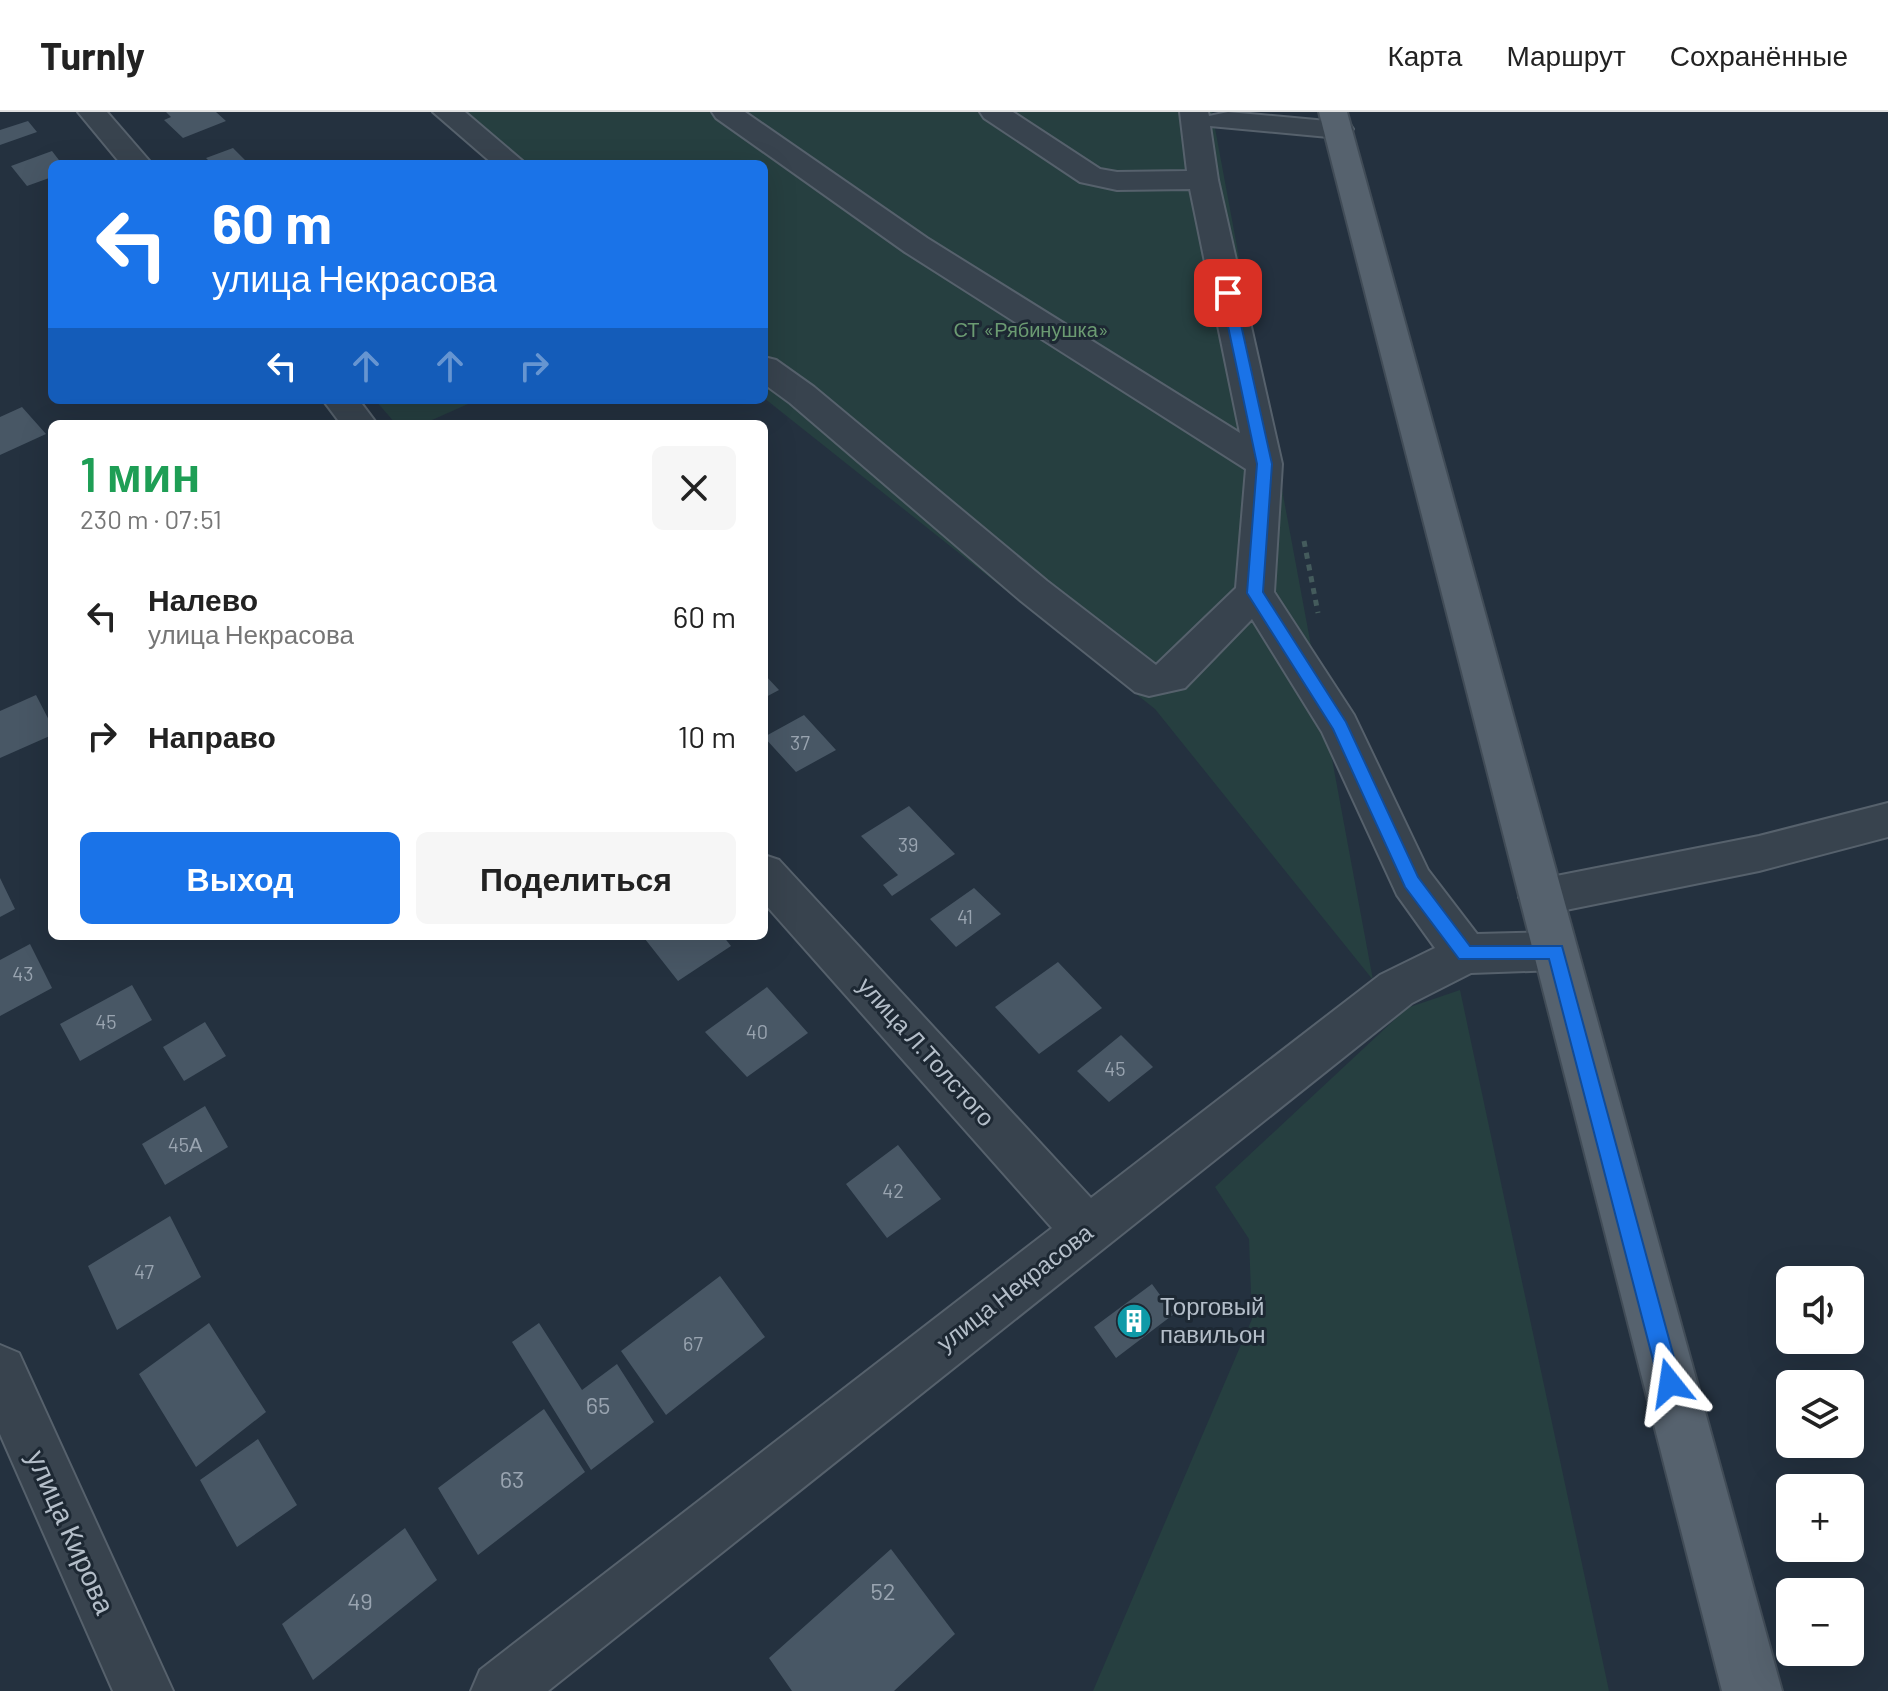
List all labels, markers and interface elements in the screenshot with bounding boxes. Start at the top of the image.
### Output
text: Turnly [40,32,145,78]
text: Карта [1387,38,1462,72]
text: Маршрут [1506,38,1626,72]
text: Сохранённые [1670,38,1848,72]
text: 60 m [212,188,332,255]
icon: left [80,192,184,296]
text: улица Некрасова [212,256,497,299]
pin [1194,259,1262,327]
icon: arrive [1206,271,1250,315]
park label: СТ «Рябинушка» [953,317,1109,341]
icon: left [260,344,304,388]
icon: ahead [344,344,388,388]
icon: ahead [428,344,472,388]
icon: right [512,344,556,388]
text: 1 мин [80,444,201,502]
button: close [652,446,736,530]
text: 230 m · 07:51 [80,503,222,534]
text: Налево [148,581,258,617]
icon: left [80,594,124,638]
text: 60 m [673,598,736,634]
text: улица Некрасова [148,618,354,649]
icon: right [80,714,124,758]
text: Направо [148,718,276,754]
text: 10 m [678,718,736,754]
house number: 37 [790,730,810,754]
button: Выход [80,832,400,924]
button: Поделиться [416,832,736,924]
house number: 39 [898,832,918,856]
house number: 41 [957,904,973,928]
house number: 43 [12,961,34,985]
street label: улица Л.Толстого [853,971,1002,1131]
house number: 45 [95,1009,117,1033]
house number: 40 [746,1019,768,1043]
house number: 45 [1104,1056,1126,1080]
house number: 45А [168,1132,203,1156]
house number: 42 [882,1178,904,1202]
street label: улица Некрасова [930,1216,1098,1357]
house number: 47 [134,1259,154,1283]
map controls [1776,1266,1864,1666]
button: sound [1776,1266,1864,1354]
place label: Торговый павильон [1160,1291,1266,1348]
building icon: Торговый павильон [1115,1302,1153,1340]
house number: 67 [683,1331,703,1355]
position arrow [1628,1341,1712,1425]
button: layers [1776,1370,1864,1458]
house number: 65 [586,1390,610,1419]
street label: улица Кирова [21,1444,123,1619]
house number: 63 [500,1464,524,1493]
button: + [1776,1474,1864,1562]
house number: 52 [870,1576,896,1605]
button: − [1776,1578,1864,1666]
house number: 49 [347,1586,373,1615]

